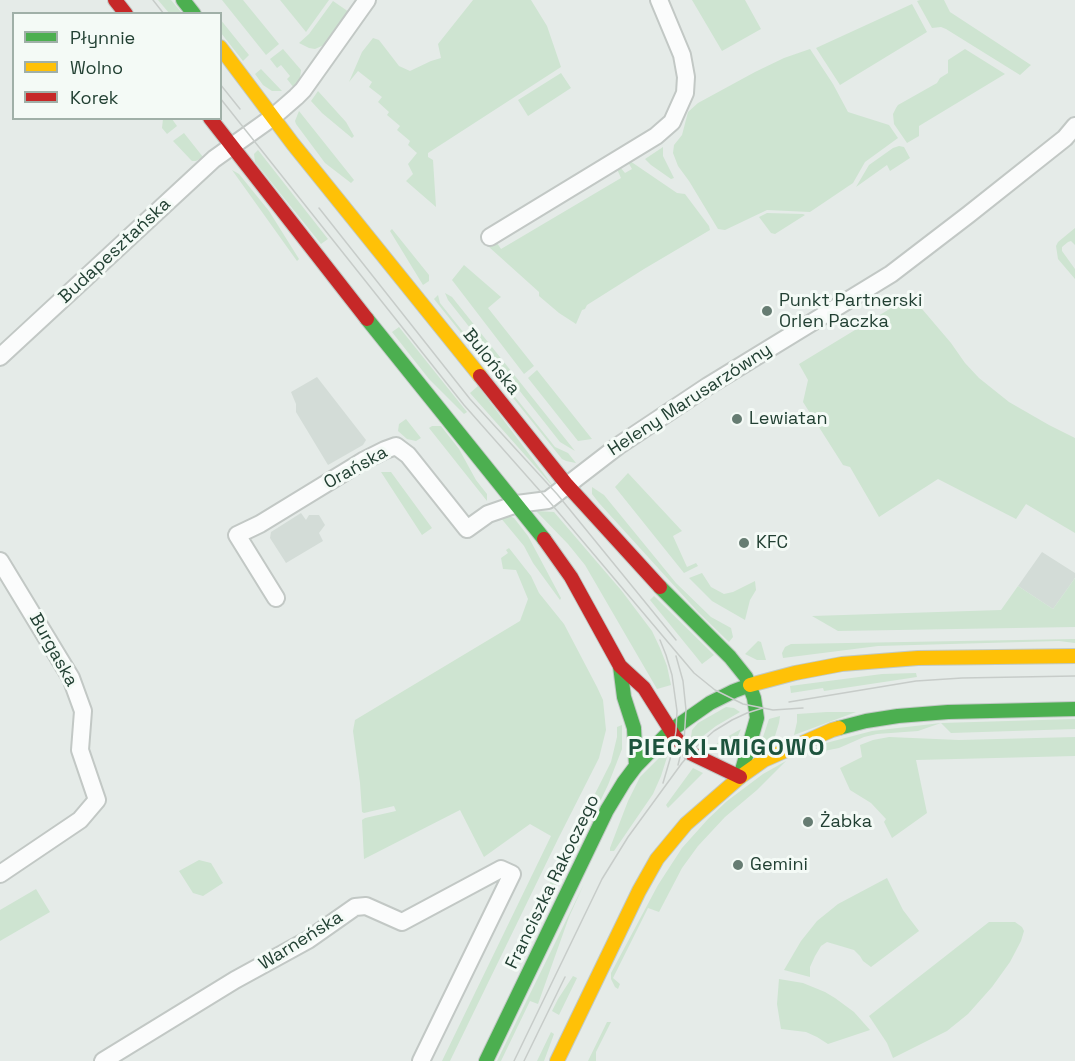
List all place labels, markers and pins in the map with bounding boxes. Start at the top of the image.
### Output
place label: Punkt Partnerski Orlen Paczka [779,290,922,332]
marker: Punkt Partnerski Orlen Paczka [760,304,774,318]
place label: Lewiatan [749,408,827,430]
marker: Lewiatan [730,412,744,426]
place label: KFC [756,532,788,554]
marker: KFC [737,536,751,550]
place label: Żabka [820,811,872,833]
marker: Żabka [801,815,815,829]
place label: Gemini [750,854,808,876]
marker: Gemini [731,858,745,872]

